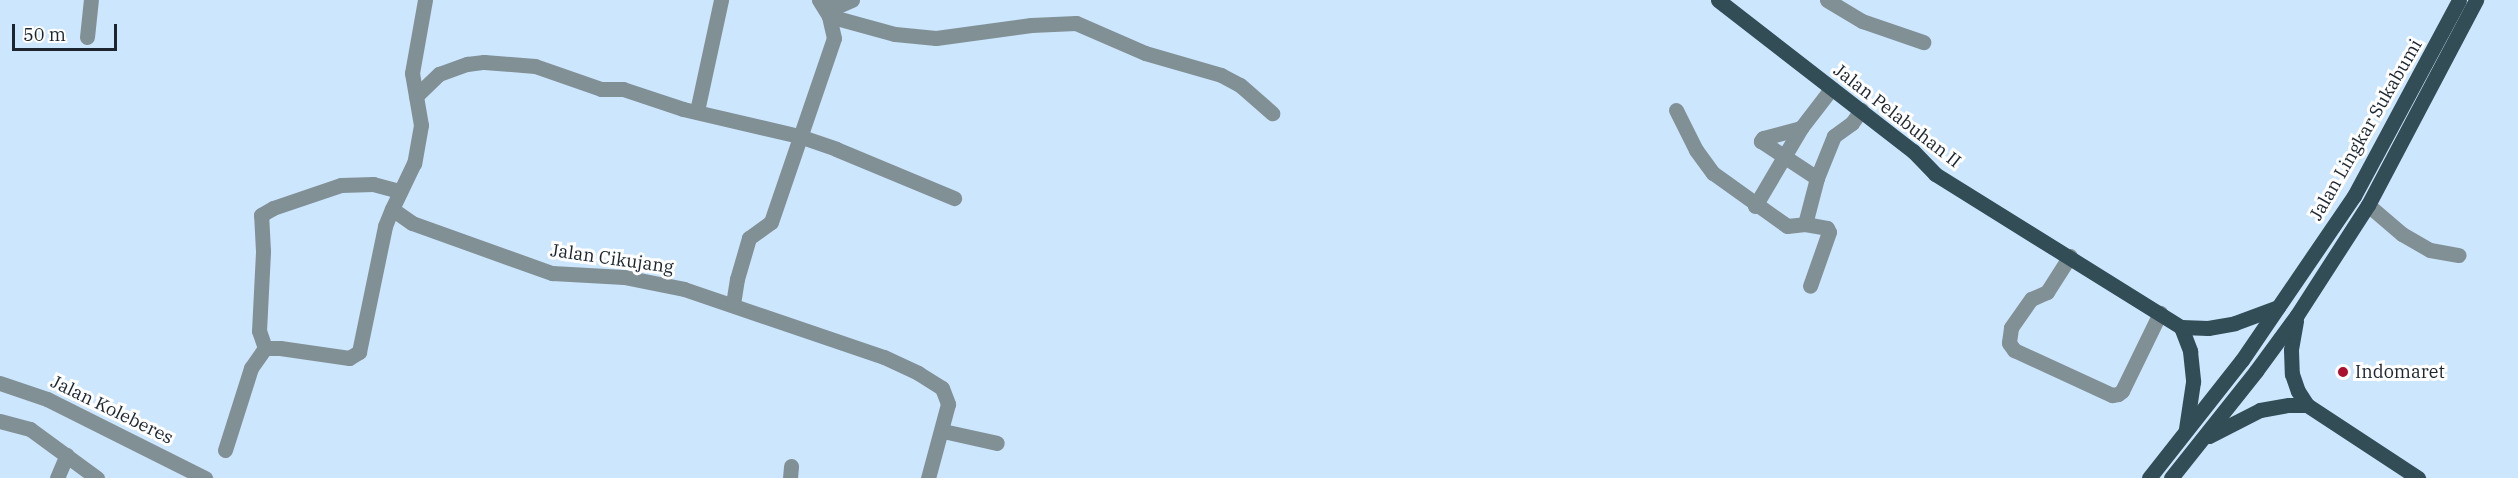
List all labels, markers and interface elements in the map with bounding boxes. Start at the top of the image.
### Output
scale bar [15,12,120,50]
text: 50 m [23,23,66,46]
street label: Jalan Lingkar Sukabumi [2305,36,2427,224]
street label: Jalan Pelabuhan II [1829,60,1965,172]
street label: Jalan Cikujang [549,240,675,278]
place label: Indomaret [2355,361,2445,383]
marker: Indomaret [2336,365,2350,379]
street label: Jalan Koleberes [47,371,177,449]

